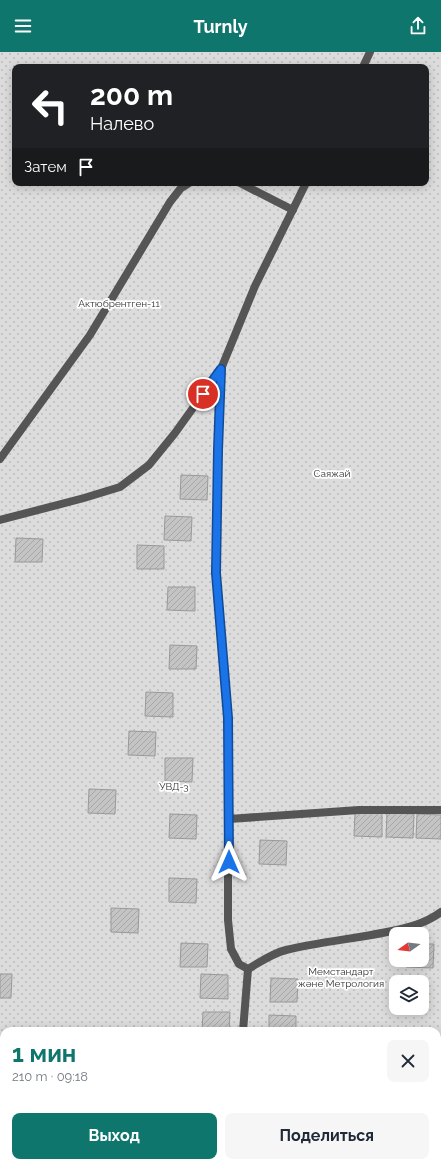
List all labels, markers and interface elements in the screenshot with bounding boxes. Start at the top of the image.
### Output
icon: menu [12,15,34,37]
icon: share [407,15,429,37]
text: Turnly [193,16,248,37]
text: 200 m [90,79,173,112]
icon: left [24,80,76,132]
text: Налево [90,113,154,134]
icon: arrive [75,156,97,178]
text: Затем [24,158,67,176]
park label: Актюбрентген-11 [78,298,161,309]
pin [186,377,220,411]
icon: arrive [192,383,214,405]
park label: Саяжай [314,468,350,479]
park label: УВД-3 [159,781,189,792]
position arrow [208,841,250,883]
north arrow [389,927,429,967]
map controls [389,927,429,1015]
park label: Мемстандарт және Метрология [298,966,384,989]
button: layers [389,975,429,1015]
text: 1 мин [12,1039,76,1068]
button: close [387,1040,429,1082]
text: 210 m · 09:18 [12,1069,88,1084]
button: Выход [12,1113,217,1159]
button: Поделиться [225,1113,429,1159]

